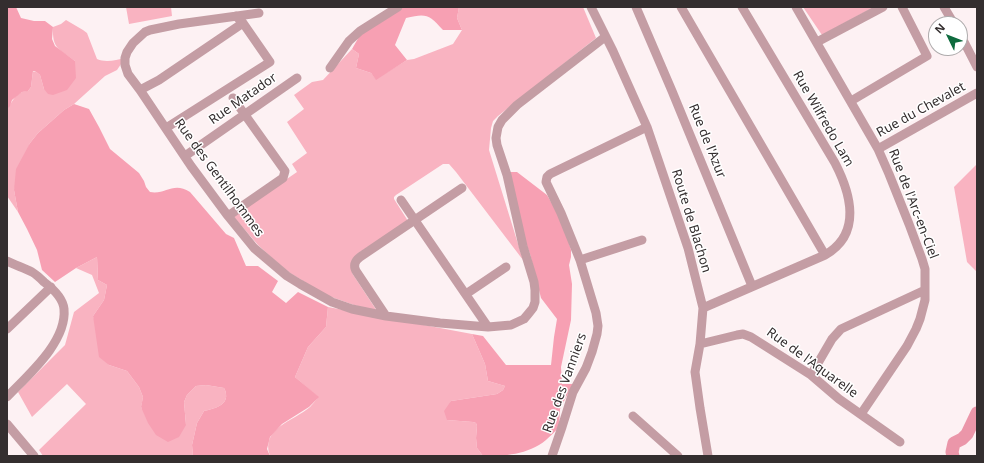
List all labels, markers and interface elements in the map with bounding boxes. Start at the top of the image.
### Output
north arrow [928,16,968,56]
text: N [931,20,948,37]
street label: Rue Wilfredo Lam [789,68,857,170]
street label: Rue Matador [206,70,280,128]
street label: Rue du Chevalet [874,79,968,141]
street label: Rue de l'Azur [685,102,729,180]
street label: Rue des Gentilhommes [171,116,267,240]
street label: Rue de l'Arc-en-Ciel [885,147,941,261]
street label: Route de Blachon [668,167,714,275]
street label: Rue de l'Aquarelle [763,325,861,401]
street label: Rue des Vanniers [540,331,590,435]

